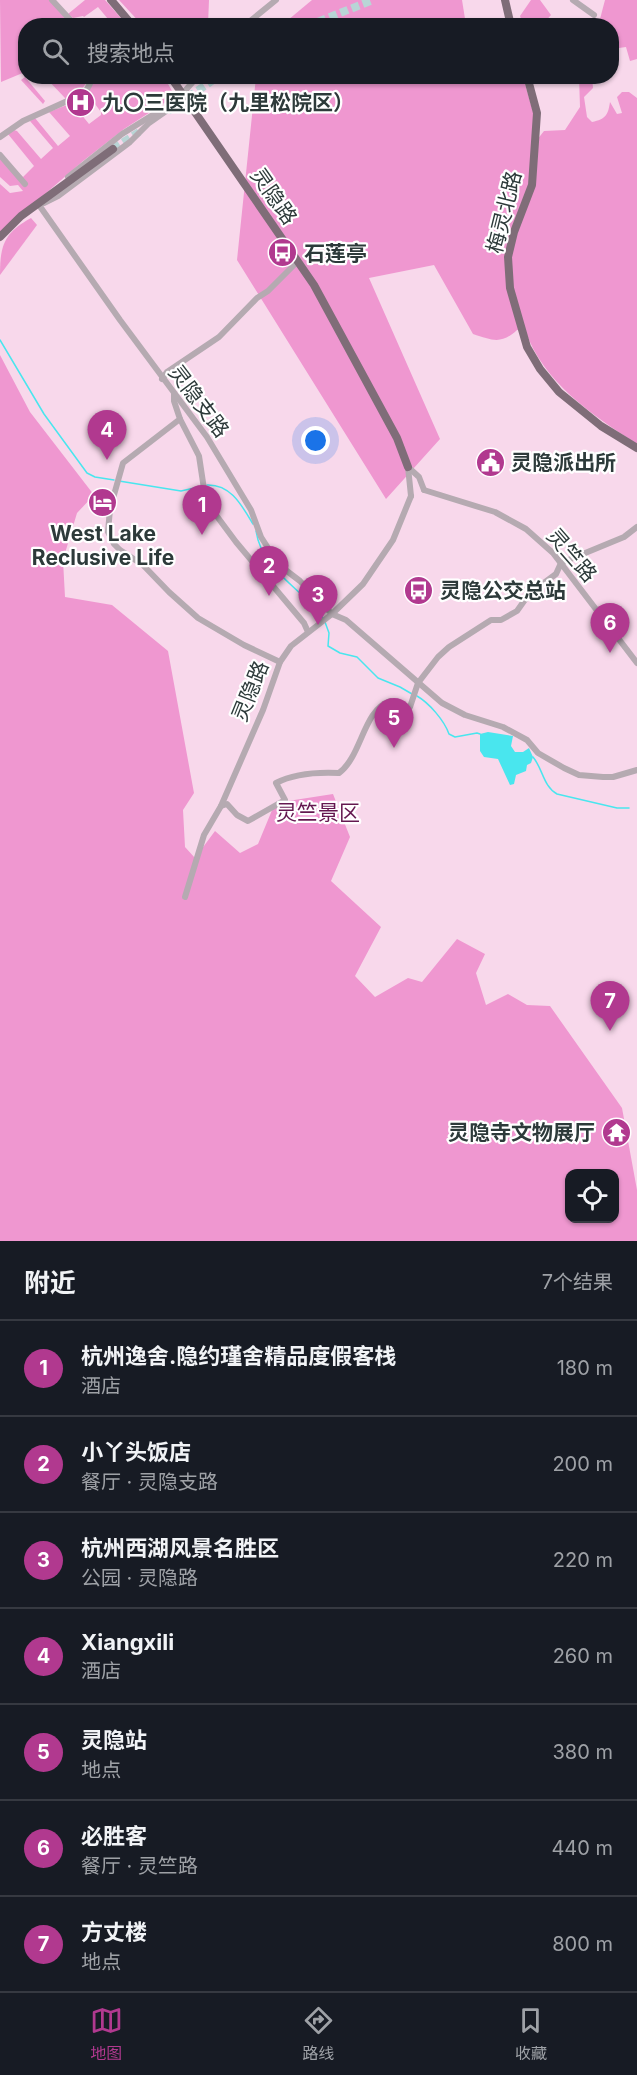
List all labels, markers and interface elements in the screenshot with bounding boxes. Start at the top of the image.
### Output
search box [18,18,619,84]
icon: search [39,35,72,68]
text: 搜索地点 [87,40,175,66]
hospital icon: 九〇三医院（九里松院区） [65,86,97,118]
place label: 九〇三医院（九里松院区） [102,90,354,115]
street label: 灵隐路 [246,163,302,229]
street label: 梅灵北路 [482,168,526,256]
bus stop icon: 石莲亭 [267,237,299,269]
place label: 石莲亭 [304,241,367,266]
street label: 灵隐支路 [164,360,234,442]
pin: 4 [88,410,126,460]
your location [301,426,330,455]
public building icon: 灵隐派出所 [474,446,506,478]
place label: 灵隐派出所 [511,450,616,475]
hotel icon: West Lake Reclusive Life [87,486,119,518]
pin: 1 [182,486,222,535]
place label: West Lake Reclusive Life [32,521,174,570]
street label: 灵竺路 [542,523,602,587]
pin: 2 [250,546,288,596]
bus stop icon: 灵隐公交总站 [403,574,435,606]
pin: 3 [298,576,338,625]
place label: 灵隐公交总站 [440,578,566,603]
pin: 6 [590,604,630,653]
street label: 灵隐路 [227,657,273,725]
pin: 5 [374,698,414,748]
park label: 灵竺景区 [276,800,360,825]
pin: 7 [590,982,630,1031]
temple icon: 灵隐寺文物展厅 [600,1116,632,1148]
place label: 灵隐寺文物展厅 [448,1120,595,1145]
map controls [565,1169,619,1223]
button: locate [565,1169,619,1223]
text: 附近 [24,1267,76,1298]
text: 7个结果 [542,1270,613,1294]
text: 杭州逸舍.隐约瑾舍精品度假客栈 [81,1343,396,1369]
text: 1 [39,1356,48,1380]
text: 180 m [557,1356,613,1380]
text: 酒店 [81,1374,121,1398]
text: 小丫头饭店 [81,1439,191,1465]
text: 2 [37,1452,50,1476]
text: 200 m [552,1452,613,1476]
text: 餐厅 · 灵隐支路 [81,1470,218,1494]
text: 杭州西湖风景名胜区 [81,1535,279,1561]
text: 3 [37,1548,50,1572]
text: 220 m [553,1548,613,1572]
text: 公园 · 灵隐路 [81,1566,198,1590]
text: Xiangxili [81,1629,174,1655]
text: 4 [37,1644,50,1668]
text: 260 m [553,1644,613,1668]
text: 酒店 [81,1659,121,1683]
text: 灵隐站 [81,1727,147,1753]
text: 5 [37,1740,50,1764]
text: 380 m [553,1740,613,1764]
text: 地点 [81,1758,121,1782]
text: 必胜客 [81,1823,147,1849]
text: 6 [37,1836,50,1860]
text: 440 m [551,1836,613,1860]
text: 餐厅 · 灵竺路 [81,1854,198,1878]
text: 方丈楼 [81,1919,147,1945]
text: 7 [38,1932,49,1956]
text: 800 m [552,1932,613,1956]
text: 地点 [81,1950,121,1974]
tab: 地图 [90,2004,123,2064]
tab: 路线 [302,2004,335,2064]
tab: 收藏 [514,2004,547,2064]

